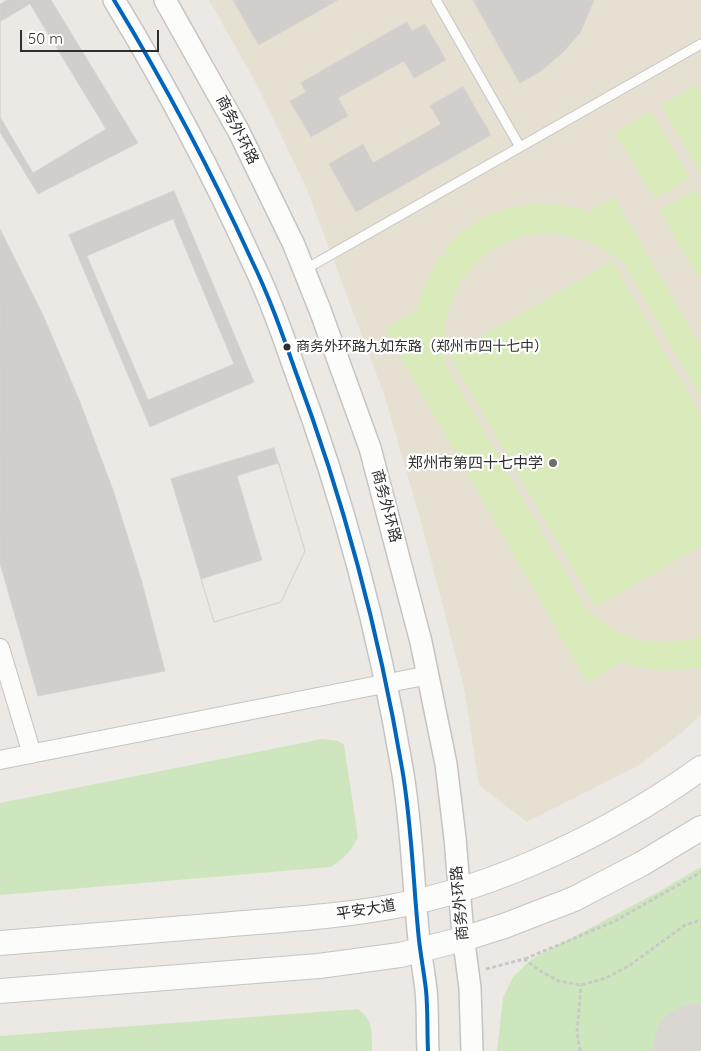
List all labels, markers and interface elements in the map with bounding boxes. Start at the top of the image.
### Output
scale bar [22,20,161,52]
text: 50 m [28,29,63,48]
street label: 商务外环路 [212,93,262,167]
place label: 商务外环路九如东路（郑州市四十七中） [296,339,548,355]
marker: 商务外环路九如东路（郑州市四十七中） [282,342,292,352]
place label: 郑州市第四十七中学 [408,454,543,472]
marker: 郑州市第四十七中学 [547,457,559,469]
street label: 商务外环路 [368,467,404,545]
street label: 商务外环路 [448,865,472,941]
street label: 平安大道 [335,896,397,924]

